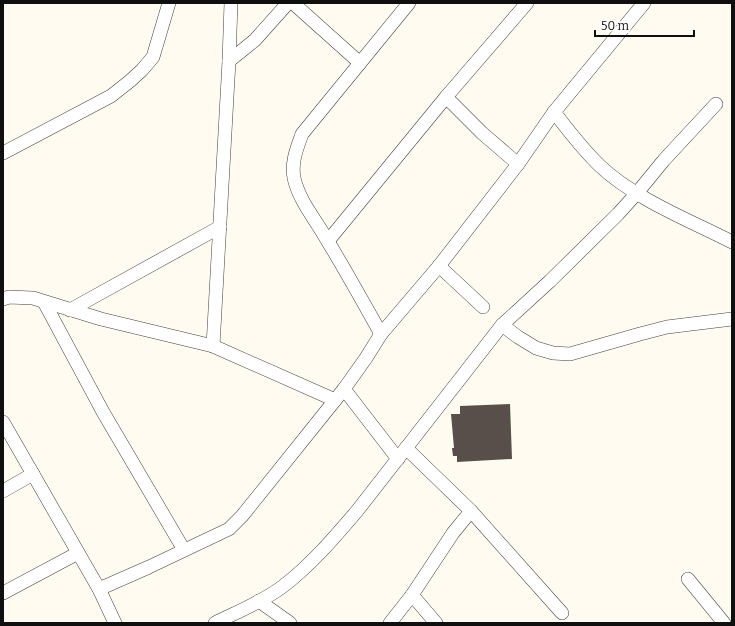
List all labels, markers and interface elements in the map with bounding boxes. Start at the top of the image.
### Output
scale bar [595,12,694,38]
text: 50 m [601,19,630,33]

